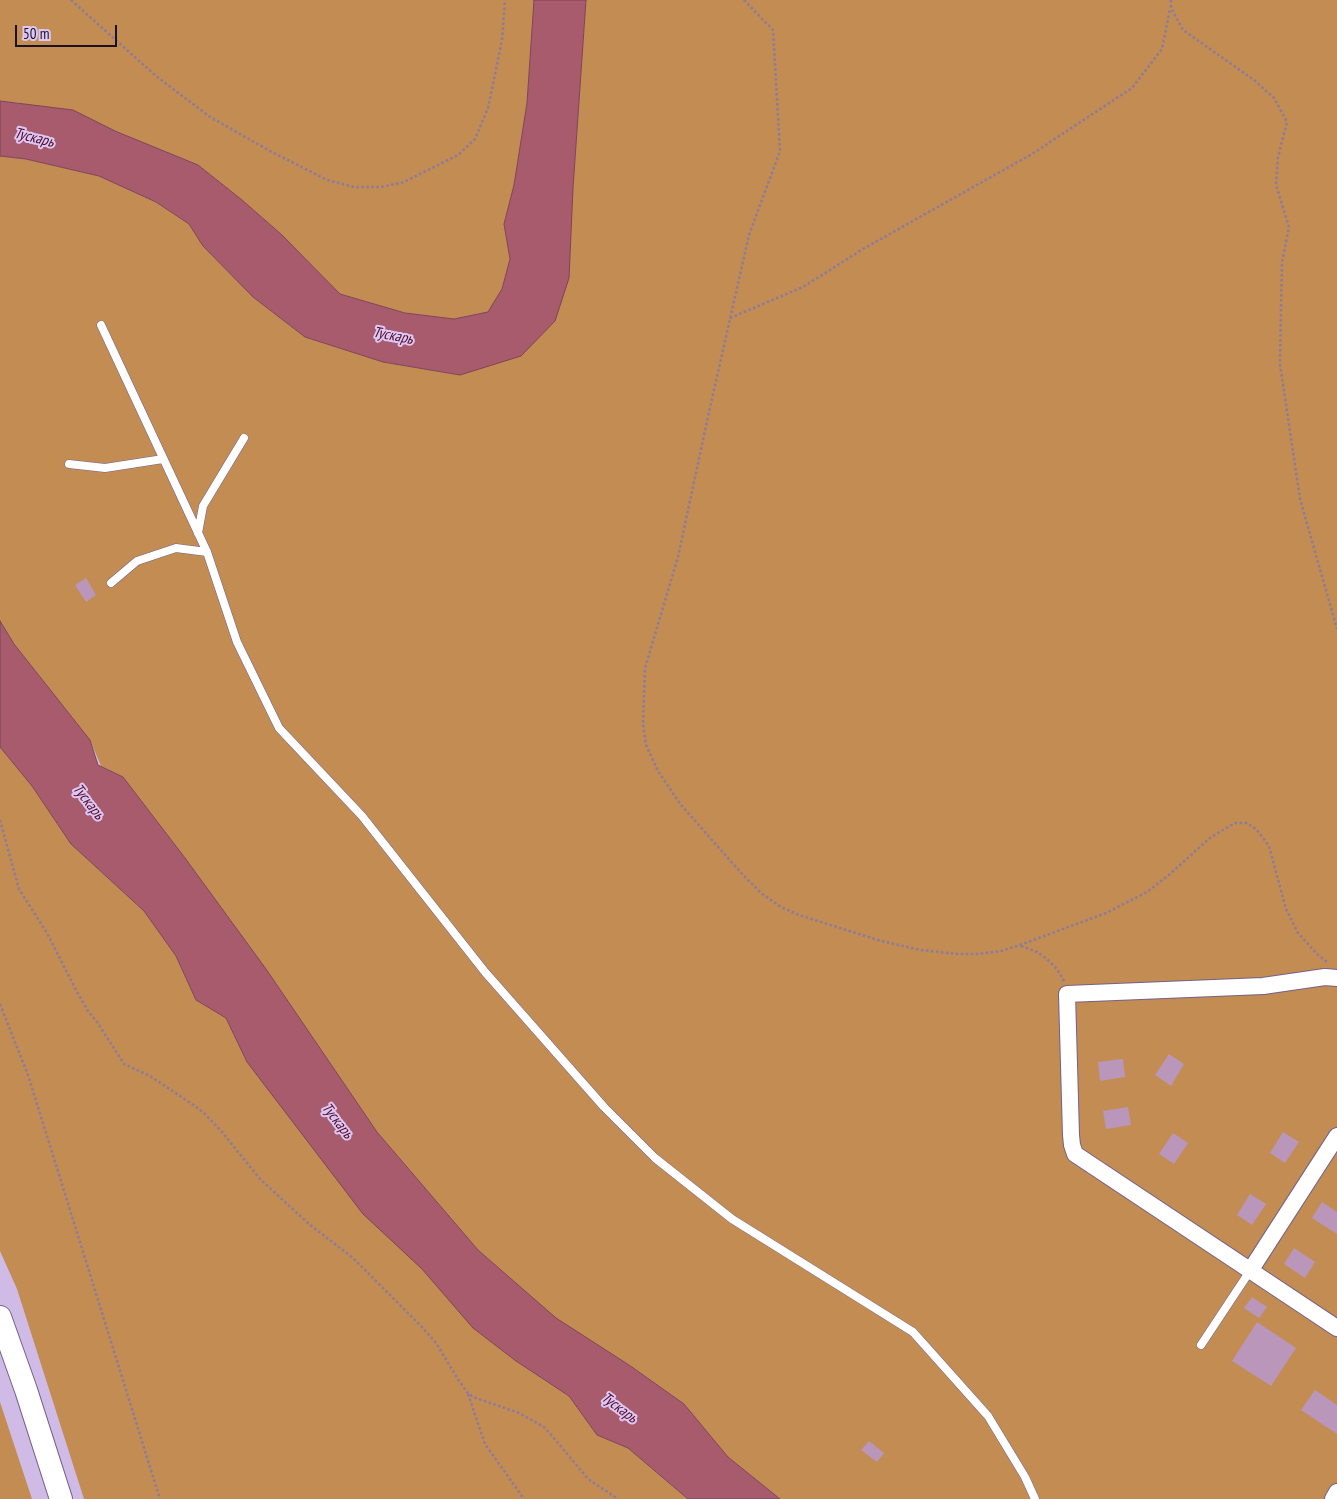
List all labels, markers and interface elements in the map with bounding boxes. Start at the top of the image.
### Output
scale bar [18,15,120,47]
text: 50 m [23,24,49,43]
water label: Тускарь [12,124,56,152]
water label: Тускарь [372,323,414,349]
water label: Тускарь [69,781,107,823]
water label: Тускарь [318,1100,356,1142]
water label: Тускарь [598,1389,640,1427]

